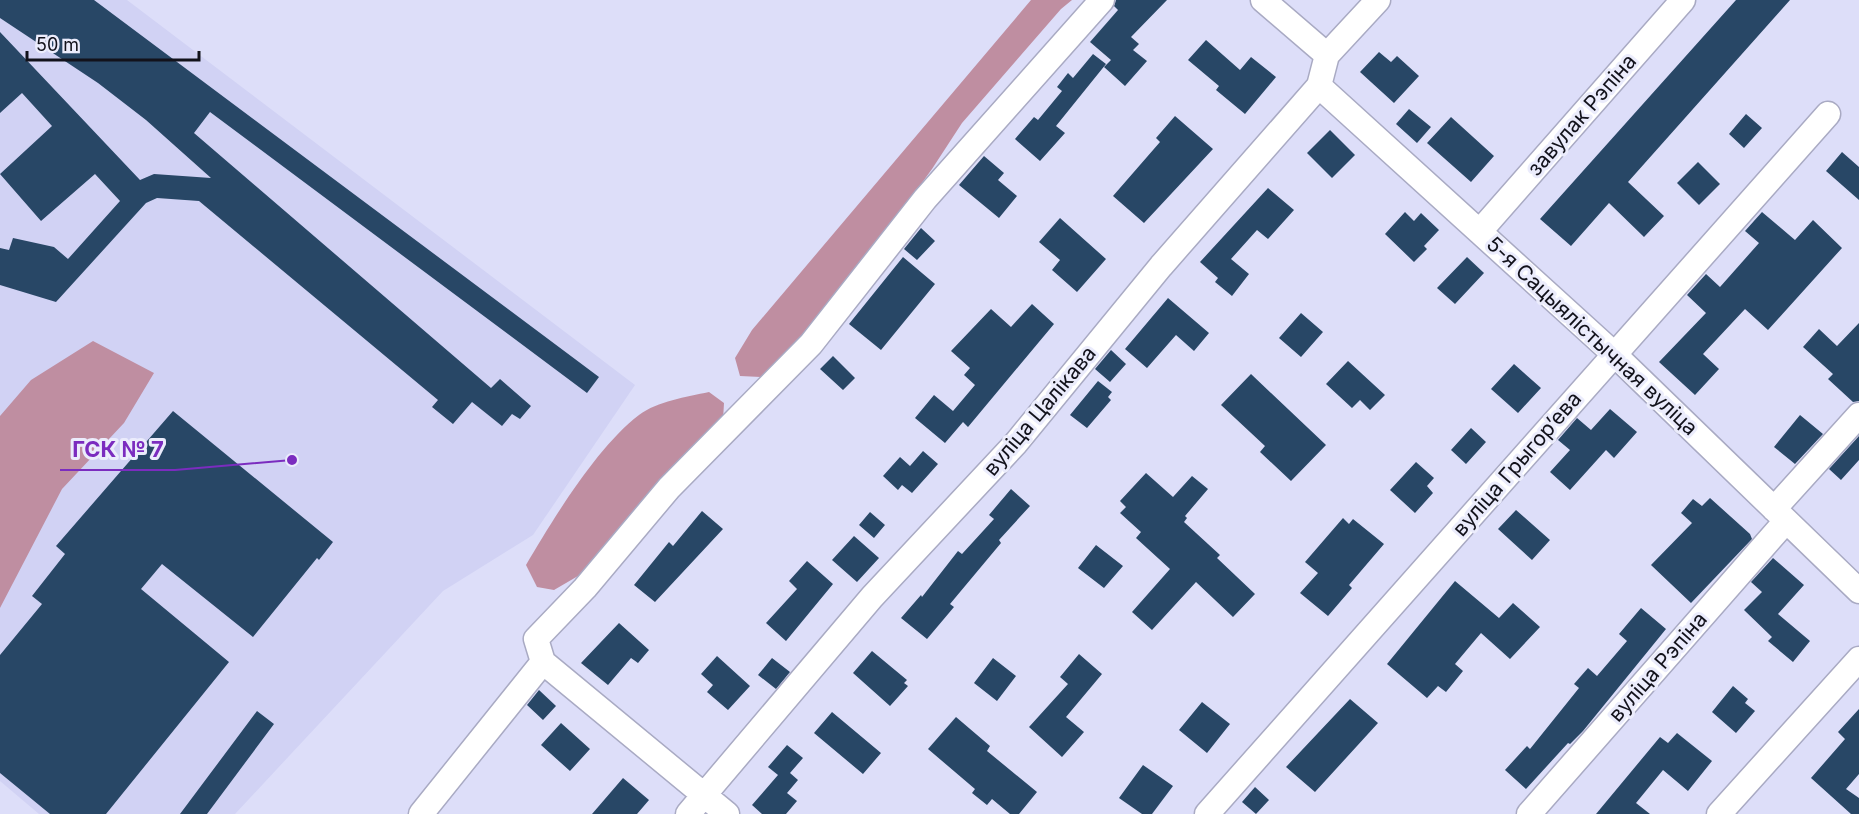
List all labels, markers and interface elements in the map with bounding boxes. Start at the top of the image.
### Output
scale bar [27,24,200,62]
text: 50 m [36,34,79,55]
street label: завулак Рэпіна [1522,49,1641,181]
street label: 5-я Сацыялістычная вуліца [1482,231,1703,440]
street label: вуліца Цалікава [978,341,1101,480]
street label: вуліца Грыгорʼева [1447,386,1586,541]
callout: ГСК № 7 [60,430,175,470]
text: ГСК № 7 [72,436,164,462]
street label: вуліца Рэпіна [1603,607,1712,727]

